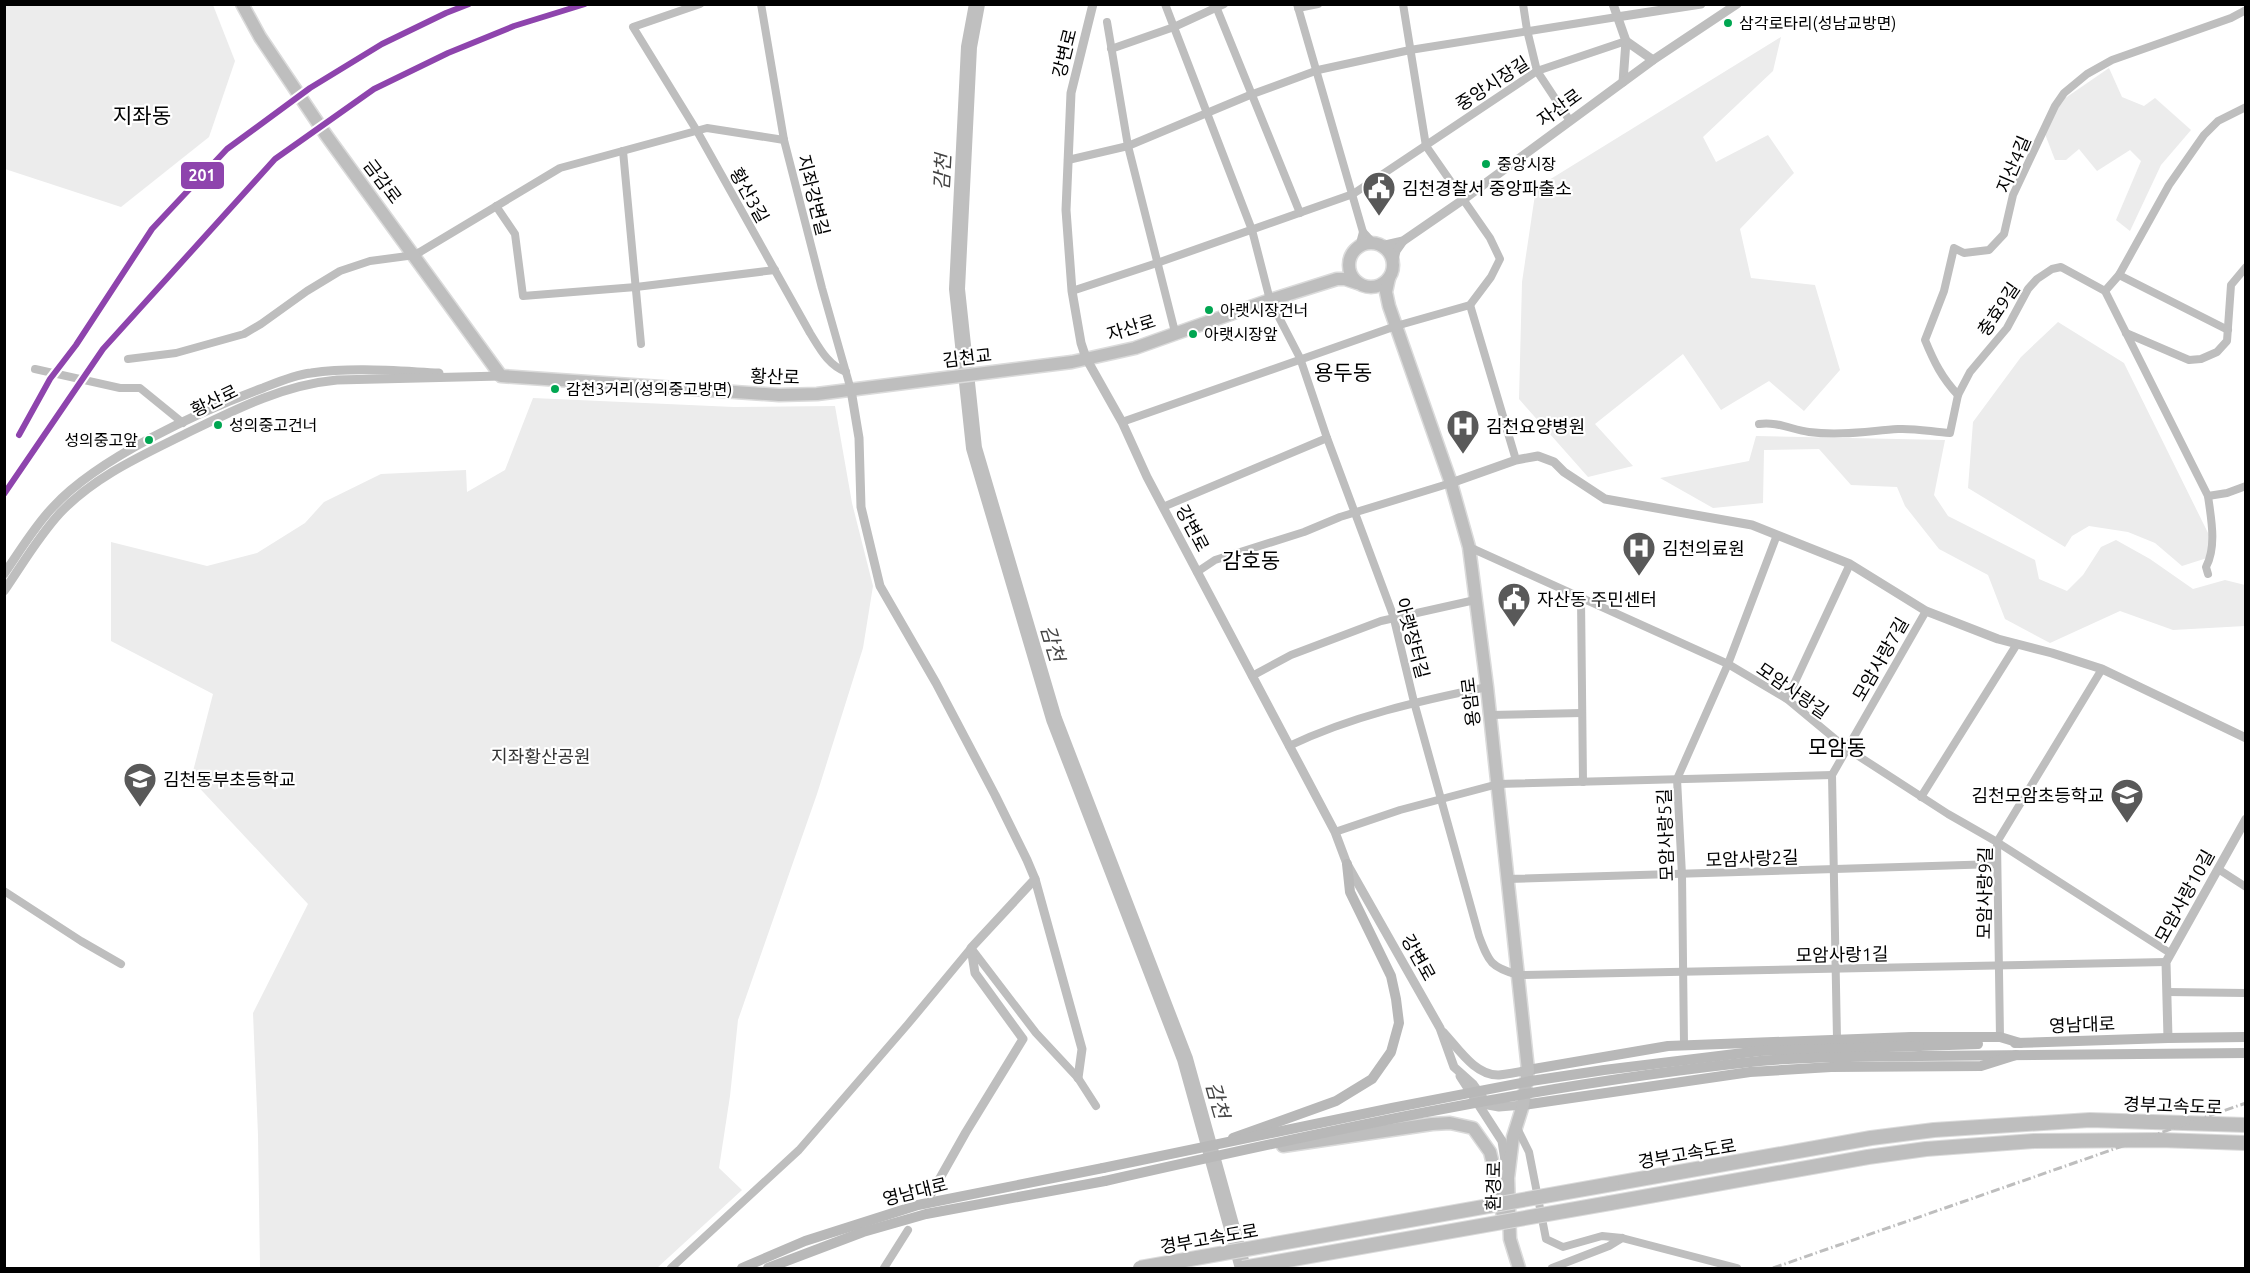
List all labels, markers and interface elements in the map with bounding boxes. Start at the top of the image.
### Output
place label: 삼각로타리(성남교방면) [1739,14,1896,33]
marker: 삼각로타리(성남교방면) [1722,17,1734,29]
street label: 강변로 [1048,26,1080,80]
street label: 중앙시장길 [1452,52,1532,114]
street label: 자산로 [1533,84,1585,130]
district label: 지좌동 [113,103,171,127]
street label: 지산4길 [1992,133,2034,195]
water label: 감천 [930,150,955,191]
street label: 지좌강변길 [794,152,834,238]
street label: 금감로 [360,155,406,207]
place label: 중앙시장 [1497,155,1556,173]
marker: 중앙시장 [1480,158,1492,170]
line badge: 201 [180,161,225,190]
street label: 황산3길 [727,164,773,226]
text: 201 [188,166,216,184]
public building icon: 김천경찰서 중앙파출소 [1361,170,1397,217]
place label: 김천경찰서 중앙파출소 [1402,178,1572,198]
street label: 충효9길 [1973,279,2023,339]
place label: 아랫시장건너 [1220,301,1308,319]
marker: 아랫시장건너 [1203,304,1215,316]
street label: 자산로 [1104,310,1158,344]
place label: 아랫시장앞 [1204,325,1278,343]
marker: 아랫시장앞 [1187,328,1199,340]
street label: 김천교 [941,344,993,370]
district label: 용두동 [1314,360,1372,384]
street label: 황산로 [750,365,800,387]
street label: 황산로 [187,380,241,420]
place label: 감천3거리(성의중고방면) [566,380,732,399]
marker: 감천3거리(성의중고방면) [549,383,561,395]
hospital icon: 김천요양병원 [1445,408,1481,455]
place label: 성의중고건너 [229,416,317,434]
place label: 김천요양병원 [1486,416,1585,436]
marker: 성의중고건너 [212,419,224,431]
place label: 성의중고앞 [64,431,138,449]
marker: 성의중고앞 [143,434,155,446]
street label: 강변로 [1173,501,1213,555]
hospital icon: 김천의료원 [1621,530,1657,577]
place label: 김천의료원 [1662,538,1745,558]
district label: 감호동 [1222,548,1280,572]
public building icon: 자산동 주민센터 [1496,581,1532,628]
place label: 자산동 주민센터 [1537,589,1657,609]
street label: 아랫장터길 [1393,595,1433,681]
street label: 모암사랑7길 [1848,614,1912,704]
water label: 감천 [1037,622,1070,666]
street label: 모암사랑길 [1753,658,1833,722]
street label: 용암로 [1457,676,1483,728]
district label: 모암동 [1808,735,1866,759]
park label: 지좌황산공원 [491,746,591,766]
school or university icon: 김천동부초등학교 [122,761,158,808]
place label: 김천동부초등학교 [163,769,295,789]
school or university icon: 김천모암초등학교 [2109,777,2145,824]
place label: 김천모암초등학교 [1972,785,2104,805]
street label: 모암사랑5길 [1653,788,1677,882]
street label: 모암사랑2길 [1705,846,1799,870]
street label: 모암사랑9길 [1973,846,1995,940]
street label: 모암사랑10길 [2150,846,2218,946]
street label: 강변로 [1398,930,1440,984]
street label: 모암사랑1길 [1795,943,1889,965]
street label: 영남대로 [2049,1013,2115,1035]
water label: 감천 [1202,1079,1235,1123]
street label: 경부고속도로 [2123,1093,2223,1117]
street label: 경부고속도로 [1636,1135,1738,1171]
street label: 환경로 [1483,1161,1503,1211]
street label: 영남대로 [880,1173,950,1209]
street label: 경부고속도로 [1158,1220,1260,1256]

